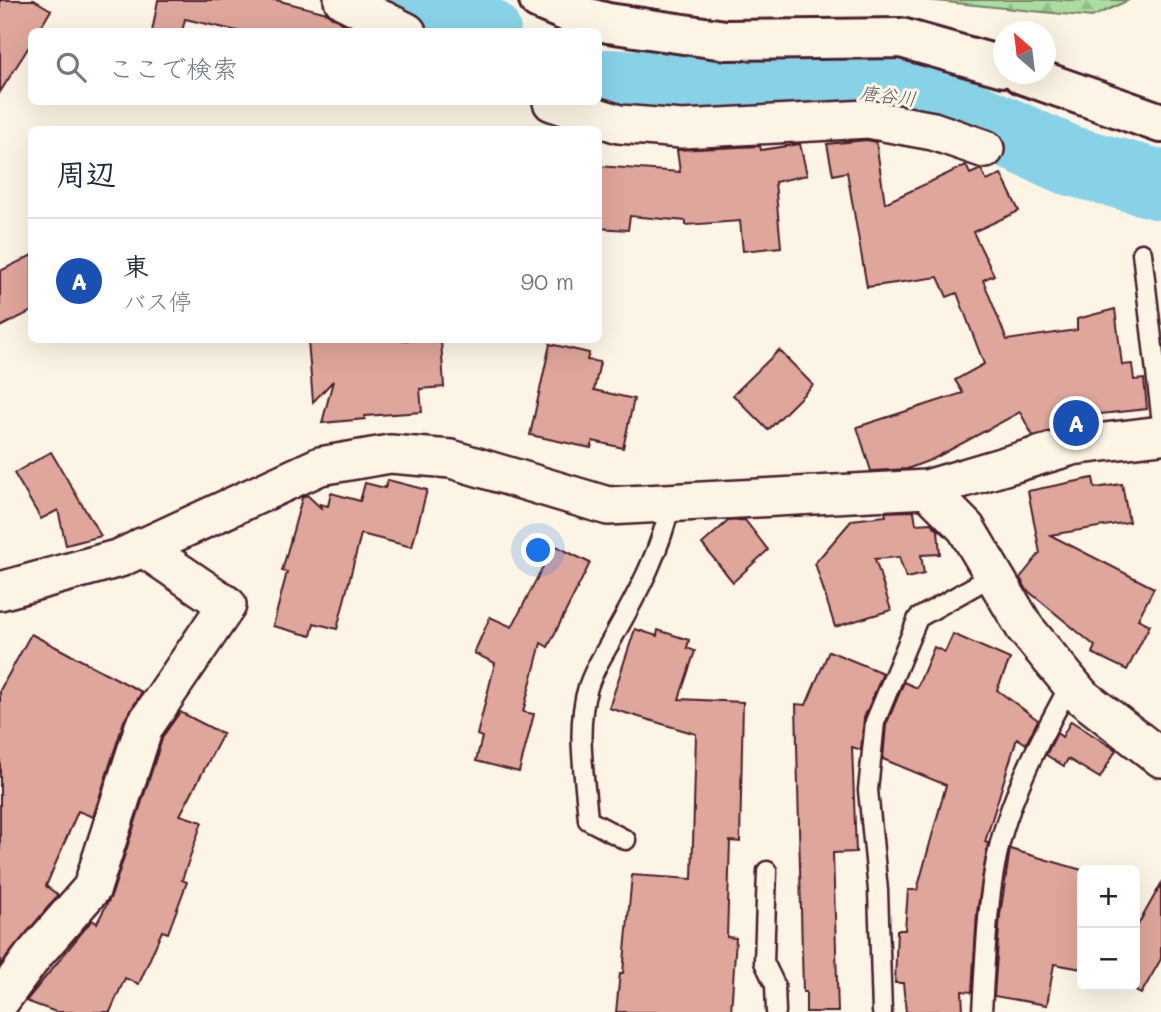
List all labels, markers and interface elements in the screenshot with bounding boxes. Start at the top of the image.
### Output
north arrow [993,21,1056,84]
search box [28,28,602,105]
icon: search [52,48,90,86]
text: ここで検索 [108,51,238,85]
water label: 唐谷川 [858,79,918,111]
text: 周辺 [56,153,116,193]
text: 東 [123,249,149,283]
text: A [71,266,87,296]
text: 90 m [521,266,574,296]
text: バス停 [123,286,192,316]
pin: A [1053,397,1099,449]
your location [521,533,555,567]
map controls [1077,865,1140,991]
button: + [1077,865,1140,928]
button: − [1077,928,1140,991]

